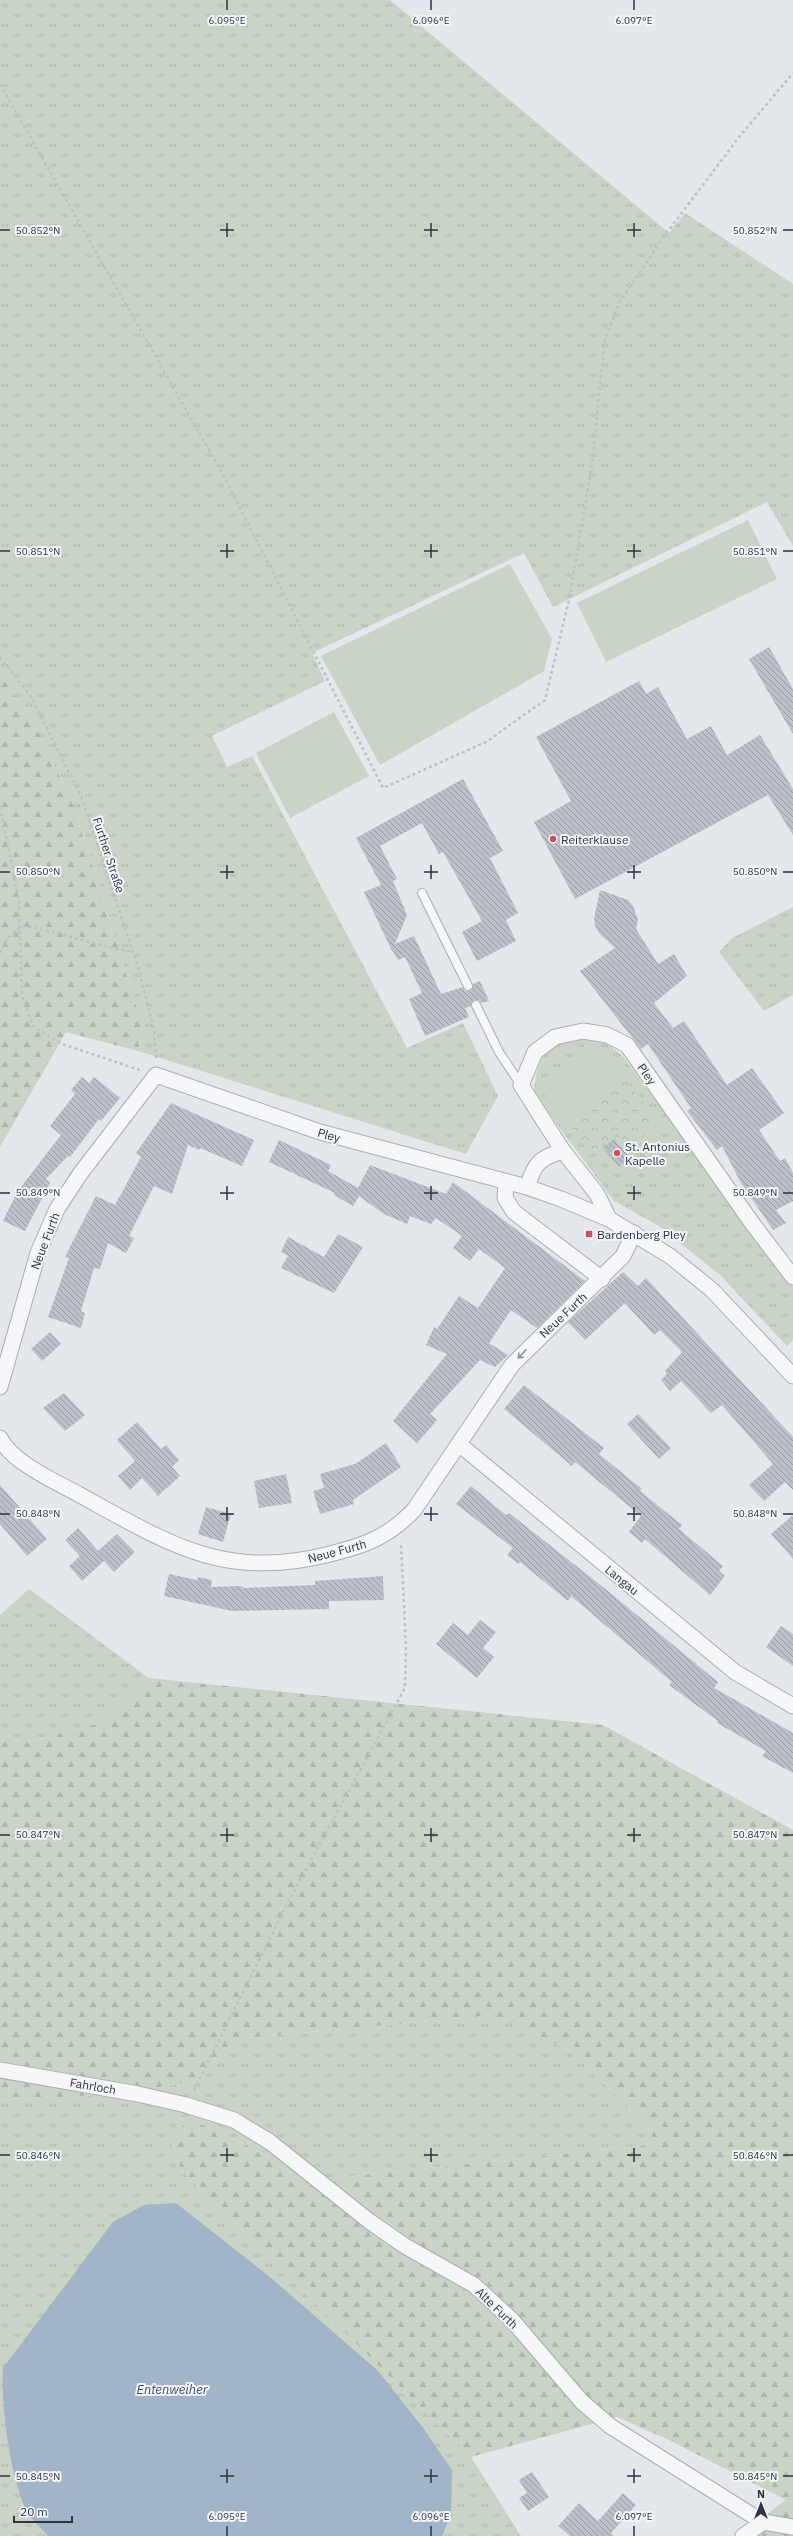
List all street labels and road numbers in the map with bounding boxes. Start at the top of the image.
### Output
street label: Further Straße [90,815,128,895]
street label: Pley [634,1060,660,1088]
street label: Pley [316,1125,342,1145]
street label: Neue Furth [27,1210,63,1272]
street label: Neue Furth [536,1289,590,1341]
street label: Neue Furth [306,1536,368,1566]
street label: Langau [602,1562,642,1598]
street label: Fahrloch [69,2075,117,2097]
street label: Alte Furth [473,2284,521,2332]

